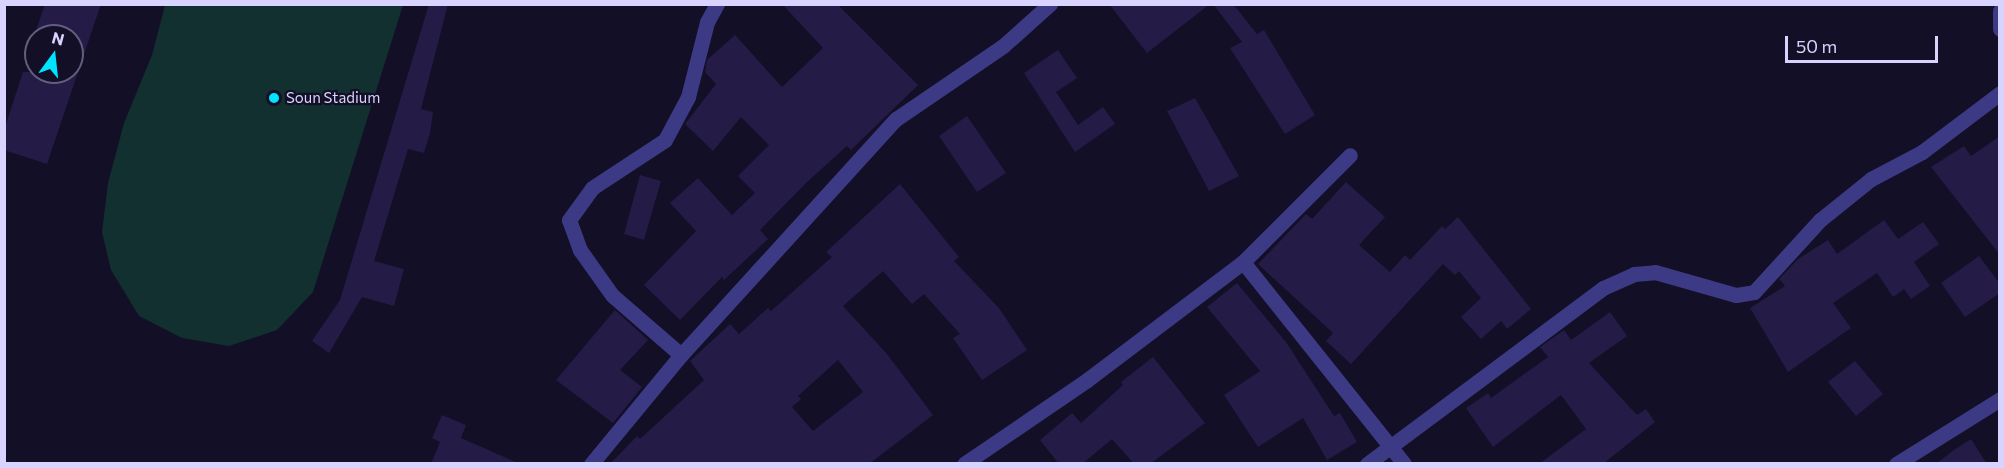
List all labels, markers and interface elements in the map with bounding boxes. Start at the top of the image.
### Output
north arrow [24,24,84,84]
scale bar [1788,24,1941,62]
text: N [50,27,67,49]
text: 50 m [1796,35,1837,57]
place label: Soun Stadium [286,89,380,107]
marker: Soun Stadium [267,91,281,105]

